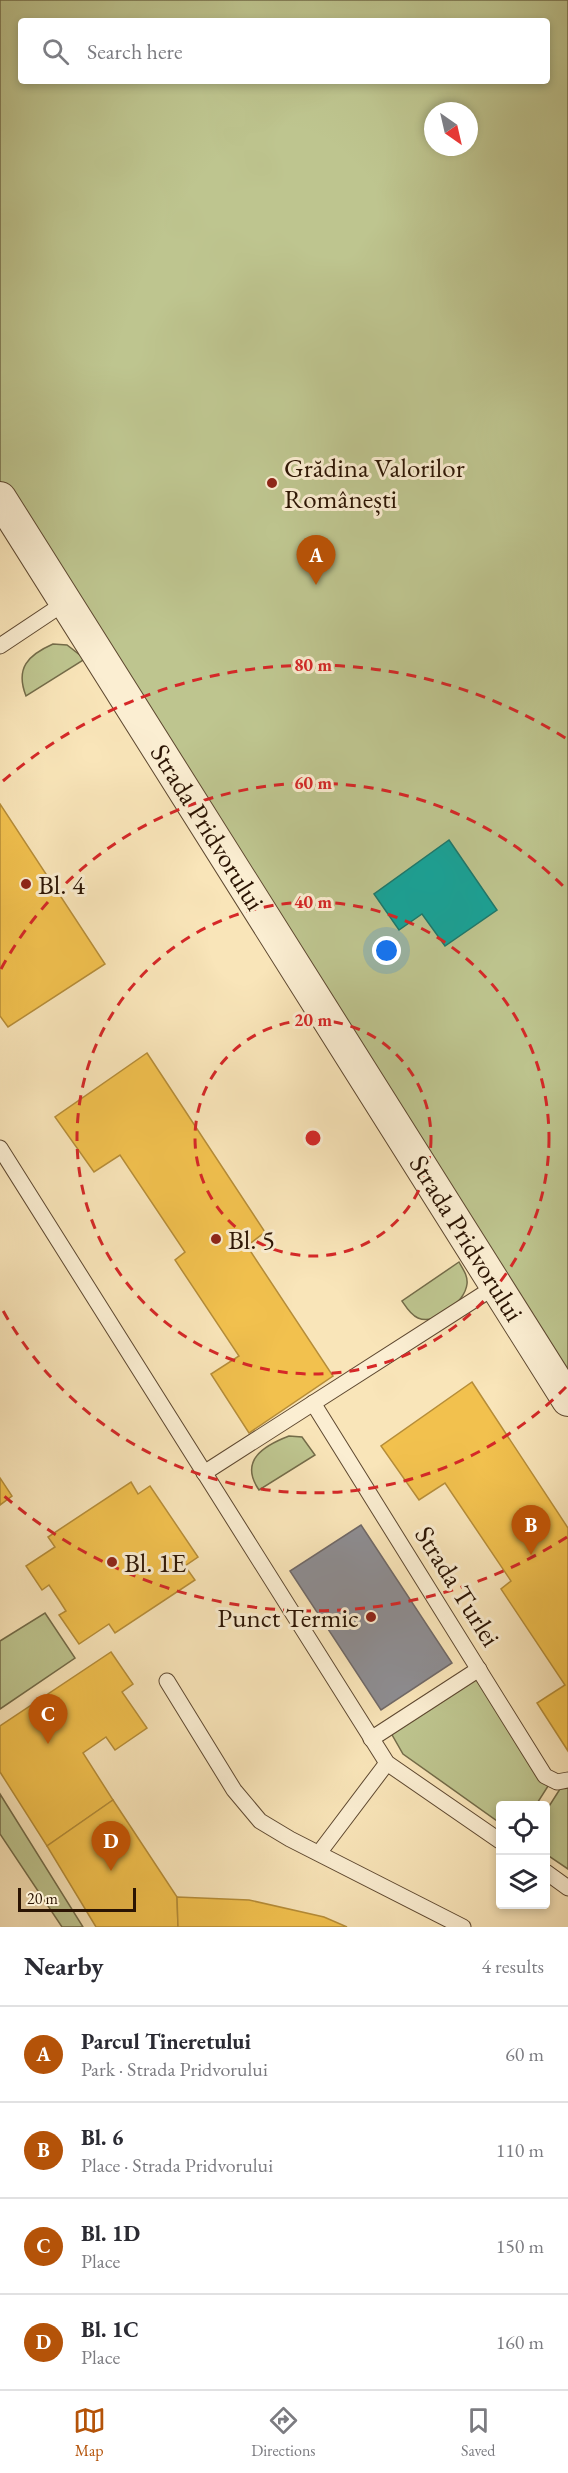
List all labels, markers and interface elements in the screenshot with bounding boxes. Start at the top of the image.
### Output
search box [18,18,550,84]
icon: search [39,35,72,68]
text: Search here [87,37,182,66]
north arrow [424,102,478,156]
place label: Grădina Valorilor Românești [284,450,465,516]
marker: Grădina Valorilor Românești [265,476,279,490]
pin: A [296,536,336,585]
text: 80 m [294,653,332,676]
street label: Strada Pridvorului [143,737,273,917]
text: 60 m [294,771,332,794]
place label: Bl. 4 [38,867,86,902]
marker: Bl. 4 [19,877,33,891]
text: 40 m [294,890,332,913]
your location [372,936,401,965]
text: 20 m [294,1008,332,1031]
centre of rings [303,1128,323,1148]
street label: Strada Pridvorului [402,1148,532,1328]
place label: Bl. 5 [228,1222,275,1257]
marker: Bl. 5 [209,1232,223,1246]
pin: B [512,1506,550,1555]
street label: Strada Turlei [407,1519,509,1653]
place label: Bl. 1E [124,1545,186,1580]
marker: Bl. 1E [105,1555,119,1569]
place label: Punct Termic [217,1600,359,1635]
marker: Punct Termic [364,1610,378,1624]
pin: C [28,1694,68,1744]
map controls [496,1801,550,1909]
button: locate [496,1801,550,1855]
pin: D [92,1822,130,1871]
button: layers [496,1855,550,1909]
scale bar [18,1885,136,1912]
text: 20 m [27,1888,58,1909]
text: Nearby [24,1949,104,1983]
text: 4 results [481,1953,544,1979]
text: Parcul Tineretului [81,2027,251,2056]
text: A [36,2041,51,2067]
text: 60 m [505,2041,544,2067]
text: Park · Strada Pridvorului [81,2056,268,2082]
text: Bl. 6 [81,2123,123,2152]
text: B [37,2137,50,2163]
text: 110 m [496,2137,544,2163]
text: Place · Strada Pridvorului [81,2152,273,2178]
text: Bl. 1D [81,2219,140,2248]
text: C [36,2233,51,2259]
text: 150 m [496,2233,544,2259]
text: Place [81,2248,120,2274]
text: Bl. 1C [81,2315,139,2344]
text: D [36,2329,51,2355]
text: 160 m [496,2329,544,2355]
text: Place [81,2344,120,2370]
tab: Map [73,2404,106,2461]
tab: Directions [251,2404,316,2461]
tab: Saved [461,2404,495,2461]

